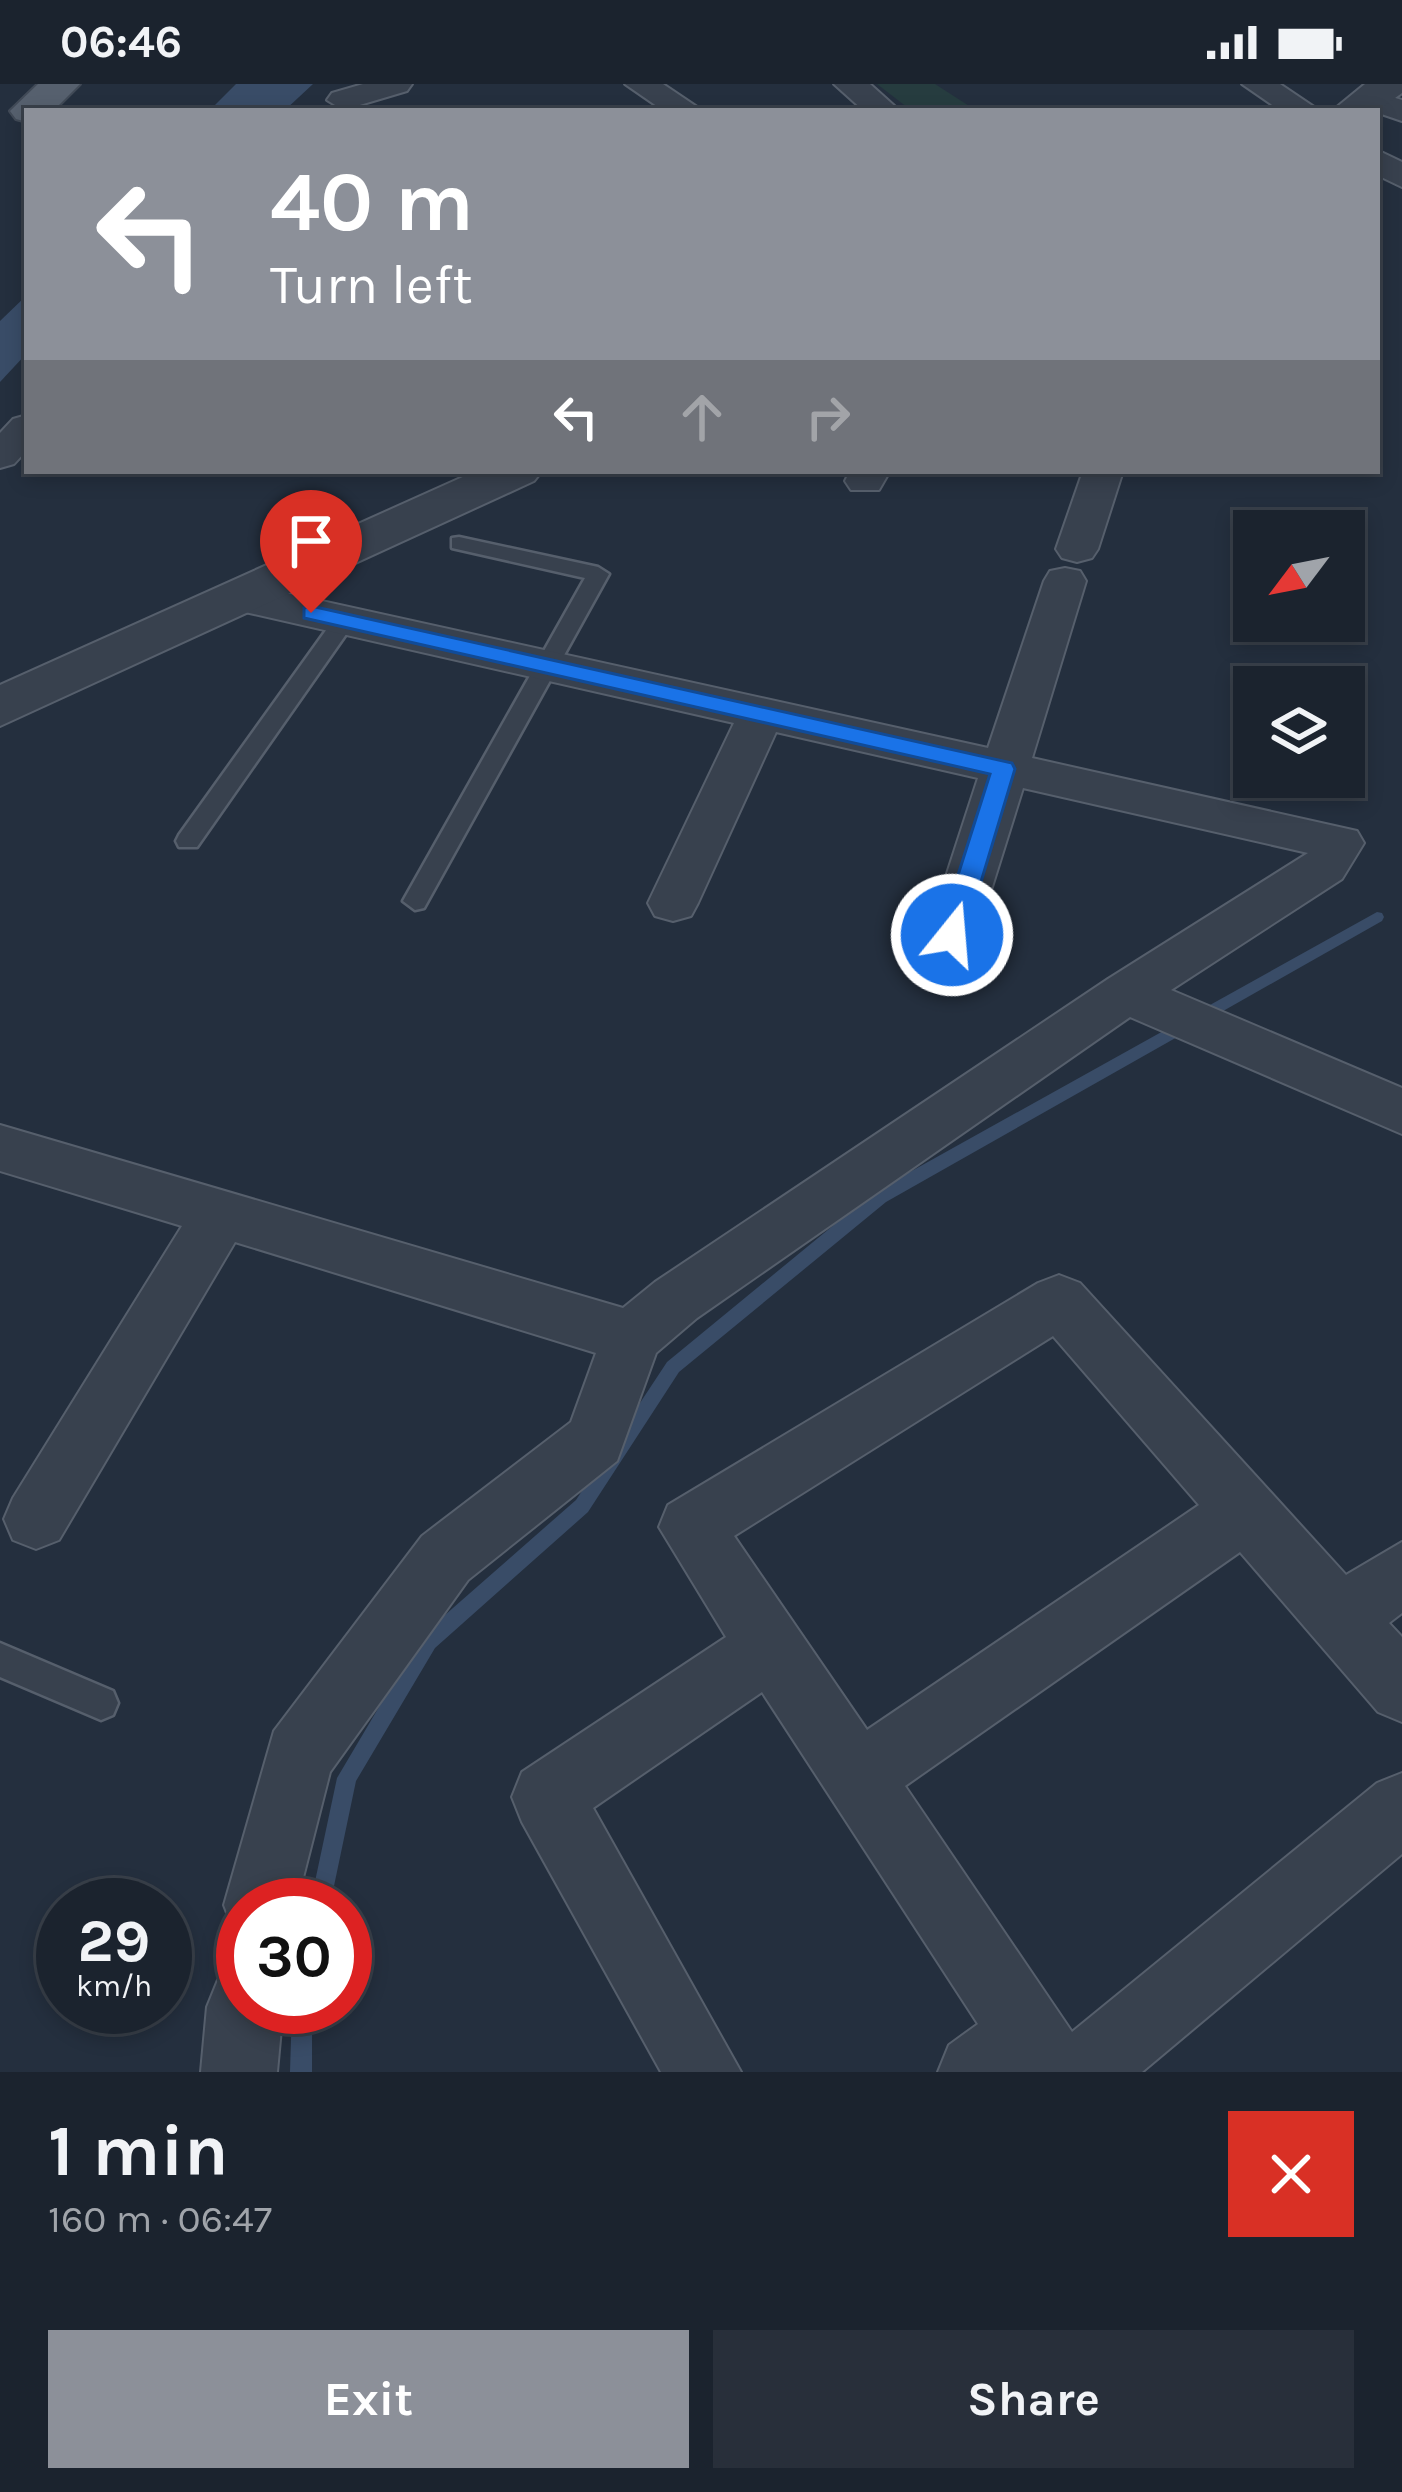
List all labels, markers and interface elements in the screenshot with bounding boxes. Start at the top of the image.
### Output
text: 06:46 [60,16,182,68]
text: 40 m [270,153,474,251]
icon: left [72,156,228,312]
text: Turn left [270,253,473,317]
icon: left [543,384,609,450]
icon: ahead [669,384,735,450]
icon: right [795,384,861,450]
pin [260,490,362,613]
icon: arrive [278,508,344,574]
north arrow [1233,510,1365,642]
map controls [1233,510,1365,798]
button: layers [1233,666,1365,798]
position arrow [889,872,1015,998]
speed limit sign: 30 [216,1878,372,2034]
text: 29 [78,1906,150,1976]
text: km/h [76,1968,152,2004]
text: 1 min [48,2109,229,2193]
button: close [1228,2111,1354,2237]
text: 160 m · 06:47 [48,2196,272,2242]
button: Exit [48,2330,689,2468]
button: Share [713,2330,1354,2468]

